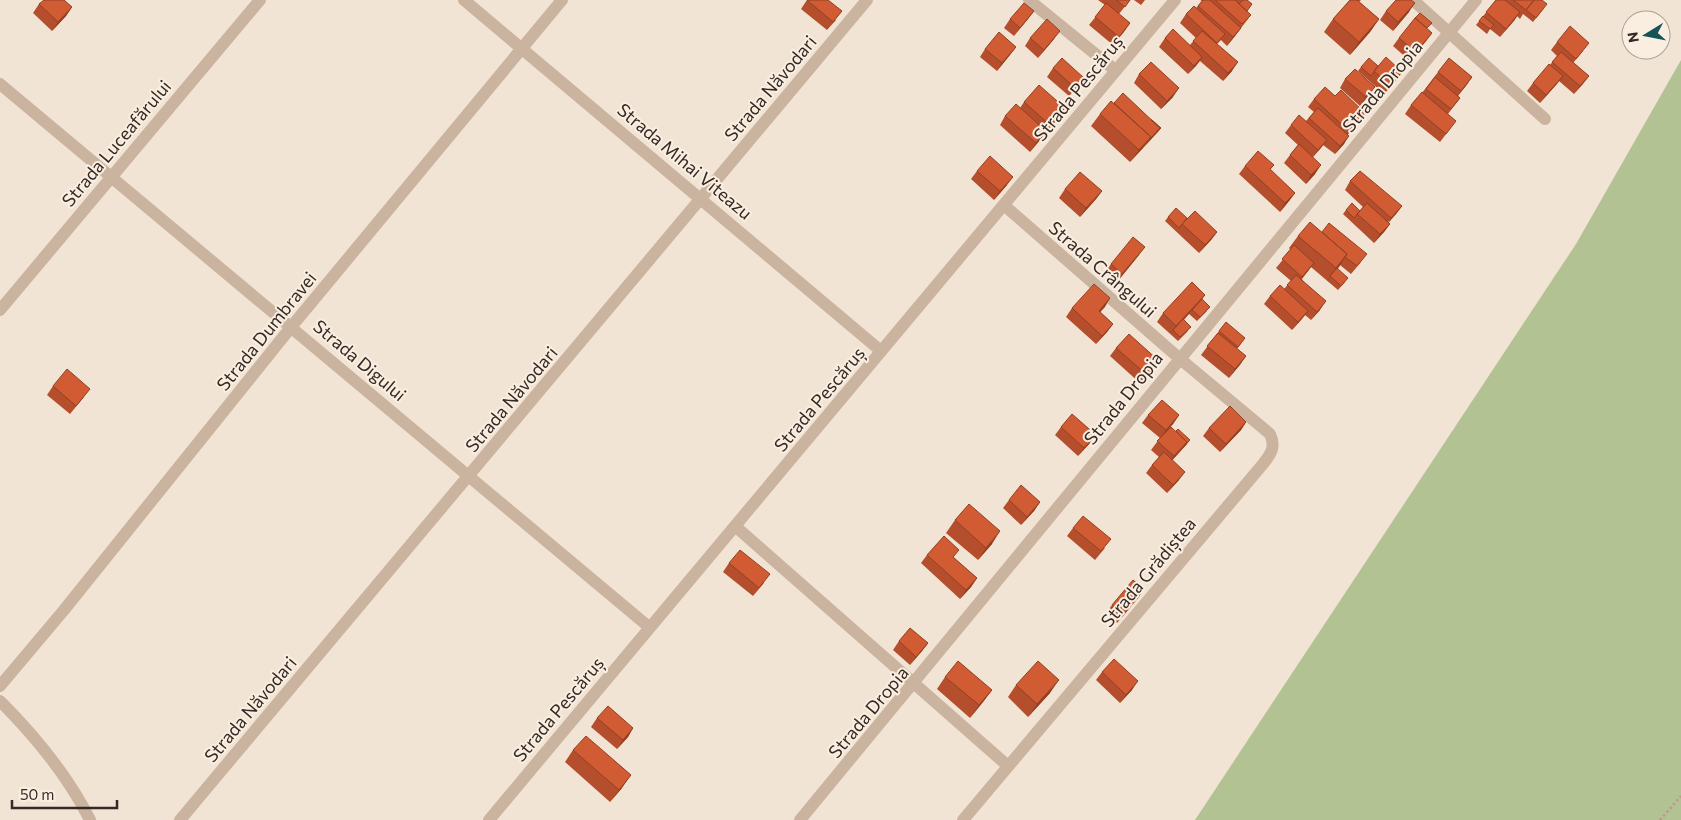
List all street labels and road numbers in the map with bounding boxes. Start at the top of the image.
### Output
street label: Strada Năvodari [719,31,821,145]
street label: Strada Pescăruș [1029,31,1128,146]
street label: Strada Dropia [1337,36,1427,136]
street label: Strada Luceafărului [57,75,175,211]
street label: Strada Mihai Viteazu [613,98,757,224]
street label: Strada Crângului [1045,216,1161,322]
street label: Strada Dumbravei [211,267,321,395]
street label: Strada Digului [309,315,411,405]
street label: Strada Năvodari [460,342,562,456]
street label: Strada Pescăruș [769,342,870,456]
street label: Strada Dropia [1079,347,1167,449]
street label: Strada Grădiștea [1096,513,1201,632]
street label: Strada Năvodari [199,652,301,766]
street label: Strada Pescăruș [508,652,609,766]
street label: Strada Dropia [823,662,913,762]

